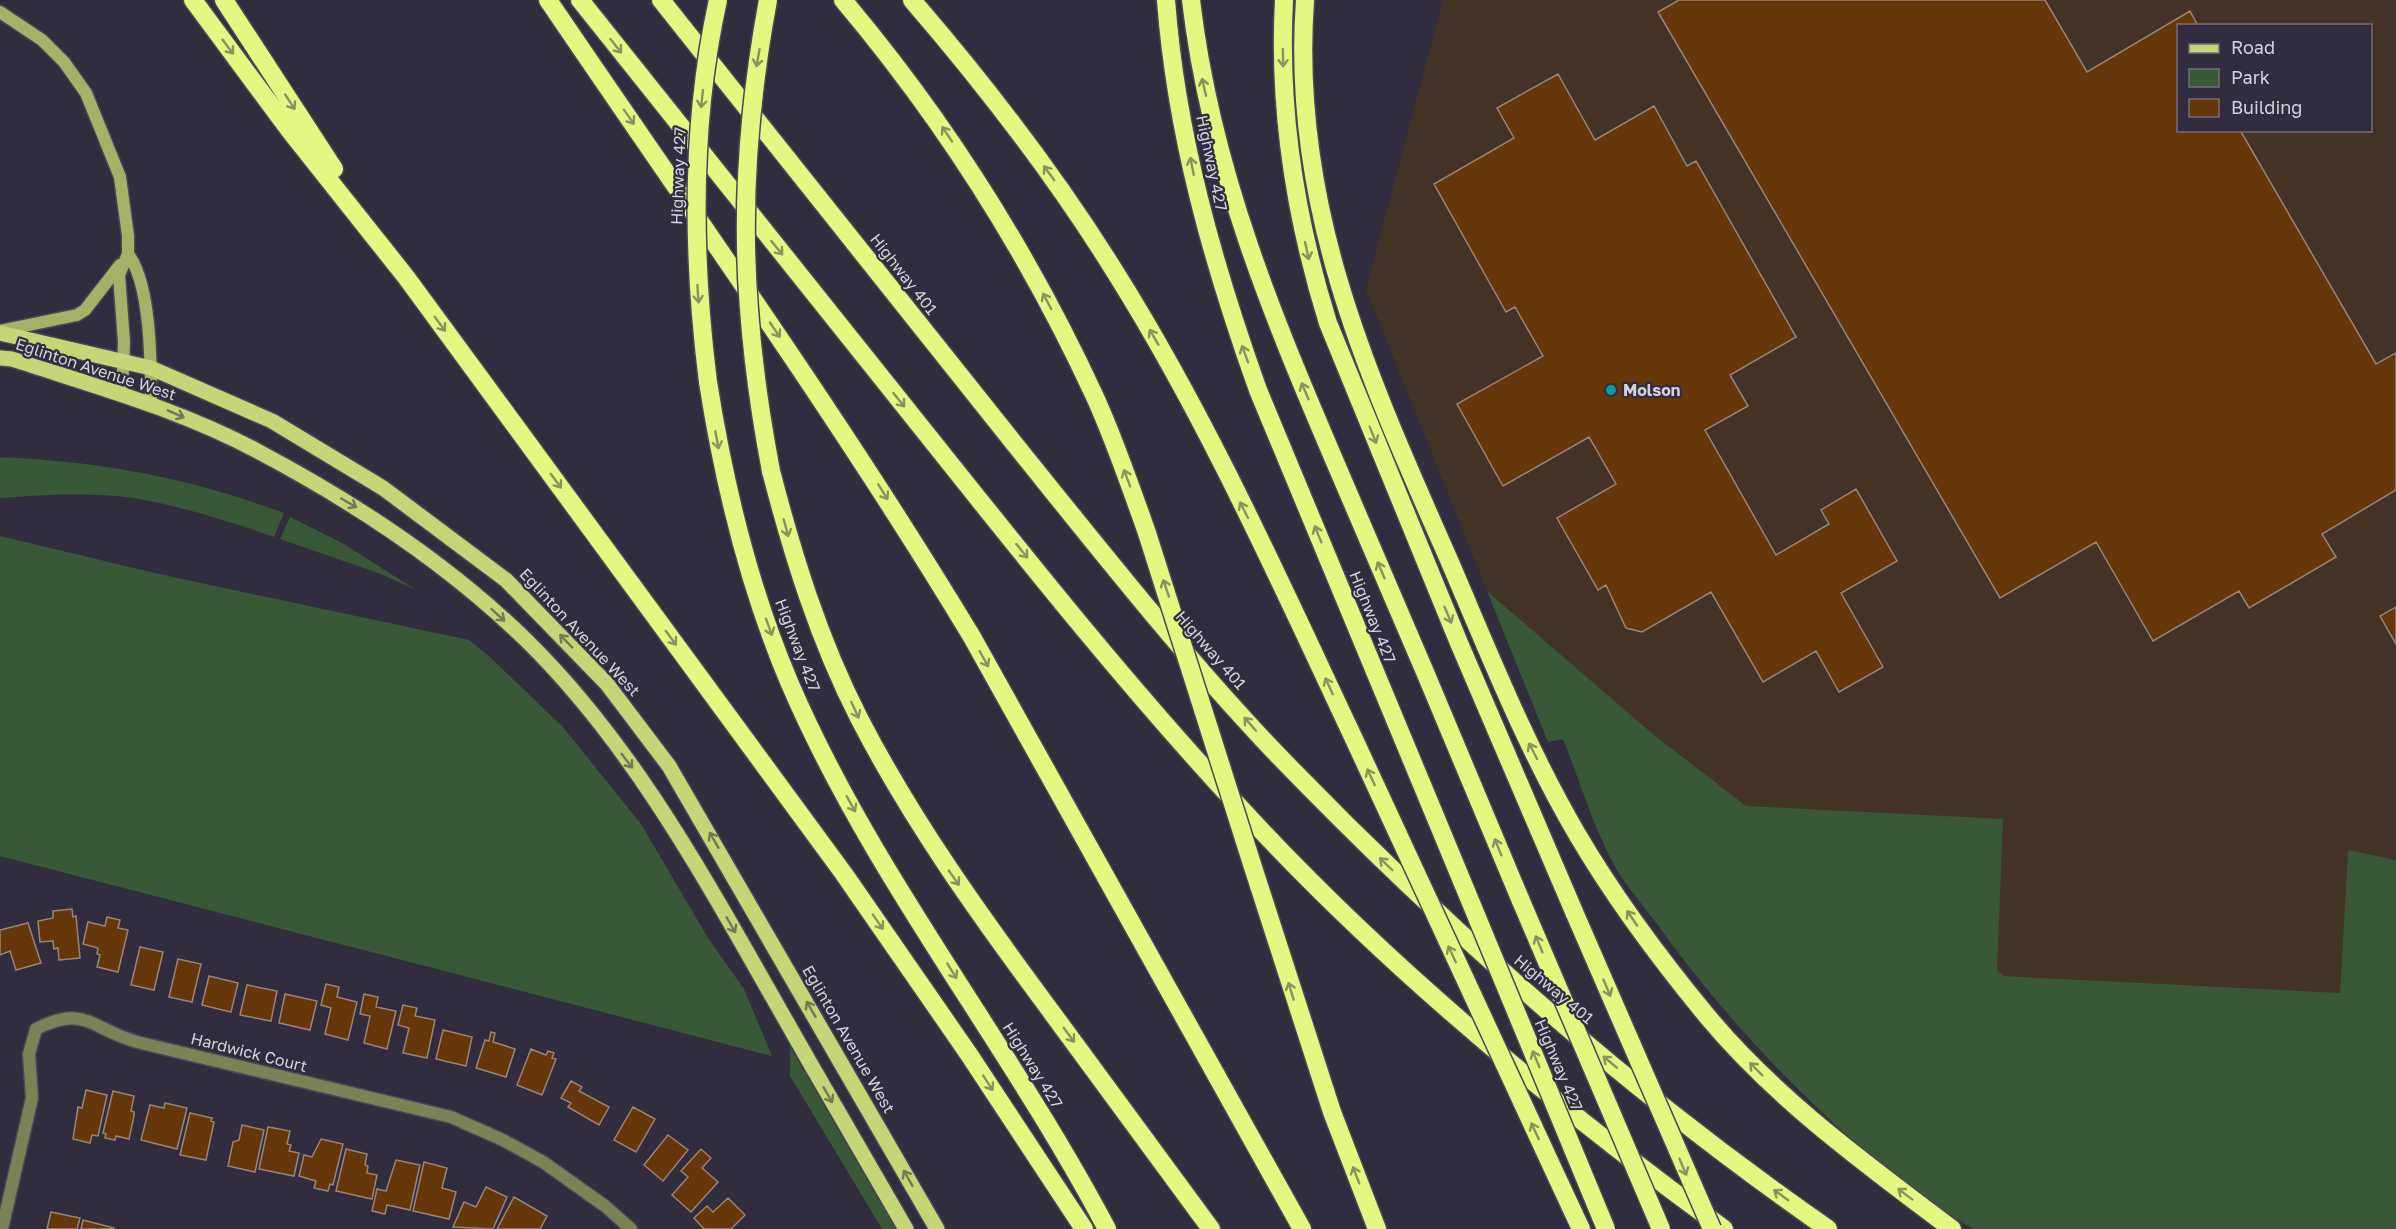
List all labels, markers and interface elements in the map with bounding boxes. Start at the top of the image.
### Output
legend [2177,24,2372,132]
text: Road [2231,36,2275,58]
one-way arrow [610,38,623,54]
one-way arrow [221,39,234,55]
one-way arrow [752,47,763,67]
one-way arrow [1277,48,1288,68]
text: Park [2231,66,2270,88]
one-way arrow [1198,78,1210,97]
one-way arrow [696,89,707,109]
one-way arrow [284,93,296,110]
text: Building [2231,96,2302,118]
one-way arrow [623,108,635,125]
street label: Highway 427 [1192,113,1232,213]
one-way arrow [941,126,953,142]
street label: Highway 427 [666,127,690,225]
one-way arrow [1186,157,1197,177]
one-way arrow [1043,166,1055,182]
street label: Highway 401 [866,229,942,319]
one-way arrow [770,239,783,255]
one-way arrow [1302,241,1313,261]
one-way arrow [693,283,704,303]
one-way arrow [1041,292,1052,310]
one-way arrow [434,316,446,332]
one-way arrow [769,321,781,338]
one-way arrow [1148,329,1160,346]
street label: Eglinton Avenue West [13,334,179,404]
one-way arrow [1239,345,1250,363]
place label: Molson [1623,380,1680,400]
one-way arrow [1298,382,1309,400]
marker: Molson [1604,383,1618,397]
one-way arrow [892,392,906,407]
one-way arrow [167,408,185,420]
one-way arrow [1368,425,1379,444]
one-way arrow [712,429,723,449]
one-way arrow [1121,469,1132,488]
one-way arrow [549,473,562,489]
one-way arrow [878,483,890,500]
one-way arrow [340,497,357,509]
one-way arrow [1238,501,1250,519]
one-way arrow [780,518,792,537]
one-way arrow [1312,526,1323,544]
one-way arrow [1015,543,1028,559]
one-way arrow [1375,562,1387,580]
street label: Eglinton Avenue West [515,564,645,700]
street label: Highway 427 [1345,568,1401,666]
one-way arrow [1160,579,1171,598]
street label: Highway 427 [771,596,825,694]
one-way arrow [1443,605,1454,624]
street label: Highway 401 [1171,607,1251,694]
one-way arrow [490,608,505,622]
one-way arrow [765,618,776,636]
one-way arrow [665,630,677,646]
one-way arrow [559,634,573,649]
one-way arrow [979,650,991,667]
one-way arrow [1322,677,1334,695]
one-way arrow [850,700,862,718]
one-way arrow [1243,717,1257,732]
one-way arrow [1527,742,1539,760]
one-way arrow [621,752,634,768]
one-way arrow [1365,768,1376,786]
one-way arrow [845,795,857,812]
one-way arrow [708,832,720,849]
one-way arrow [1492,838,1503,856]
one-way arrow [1378,856,1393,871]
one-way arrow [948,869,960,885]
one-way arrow [1626,911,1638,927]
one-way arrow [872,914,884,930]
one-way arrow [726,916,738,933]
one-way arrow [1533,935,1544,953]
one-way arrow [1446,946,1458,964]
street label: Highway 401 [1510,950,1598,1028]
street label: Eglinton Avenue West [798,961,900,1117]
one-way arrow [946,962,958,979]
one-way arrow [1602,978,1613,996]
one-way arrow [1285,982,1296,1001]
one-way arrow [805,1001,817,1018]
street label: Highway 427 [1531,1016,1587,1114]
street label: Highway 427 [999,1018,1067,1112]
one-way arrow [1063,1027,1075,1043]
street label: Hardwick Court [189,1028,309,1076]
one-way arrow [1530,1050,1541,1068]
one-way arrow [1602,1056,1618,1069]
one-way arrow [1748,1062,1763,1077]
one-way arrow [983,1074,995,1091]
one-way arrow [822,1086,834,1103]
one-way arrow [1529,1122,1541,1140]
one-way arrow [1678,1157,1690,1175]
one-way arrow [1349,1166,1360,1184]
one-way arrow [902,1170,914,1187]
one-way arrow [1898,1187,1914,1200]
one-way arrow [1773,1189,1789,1201]

